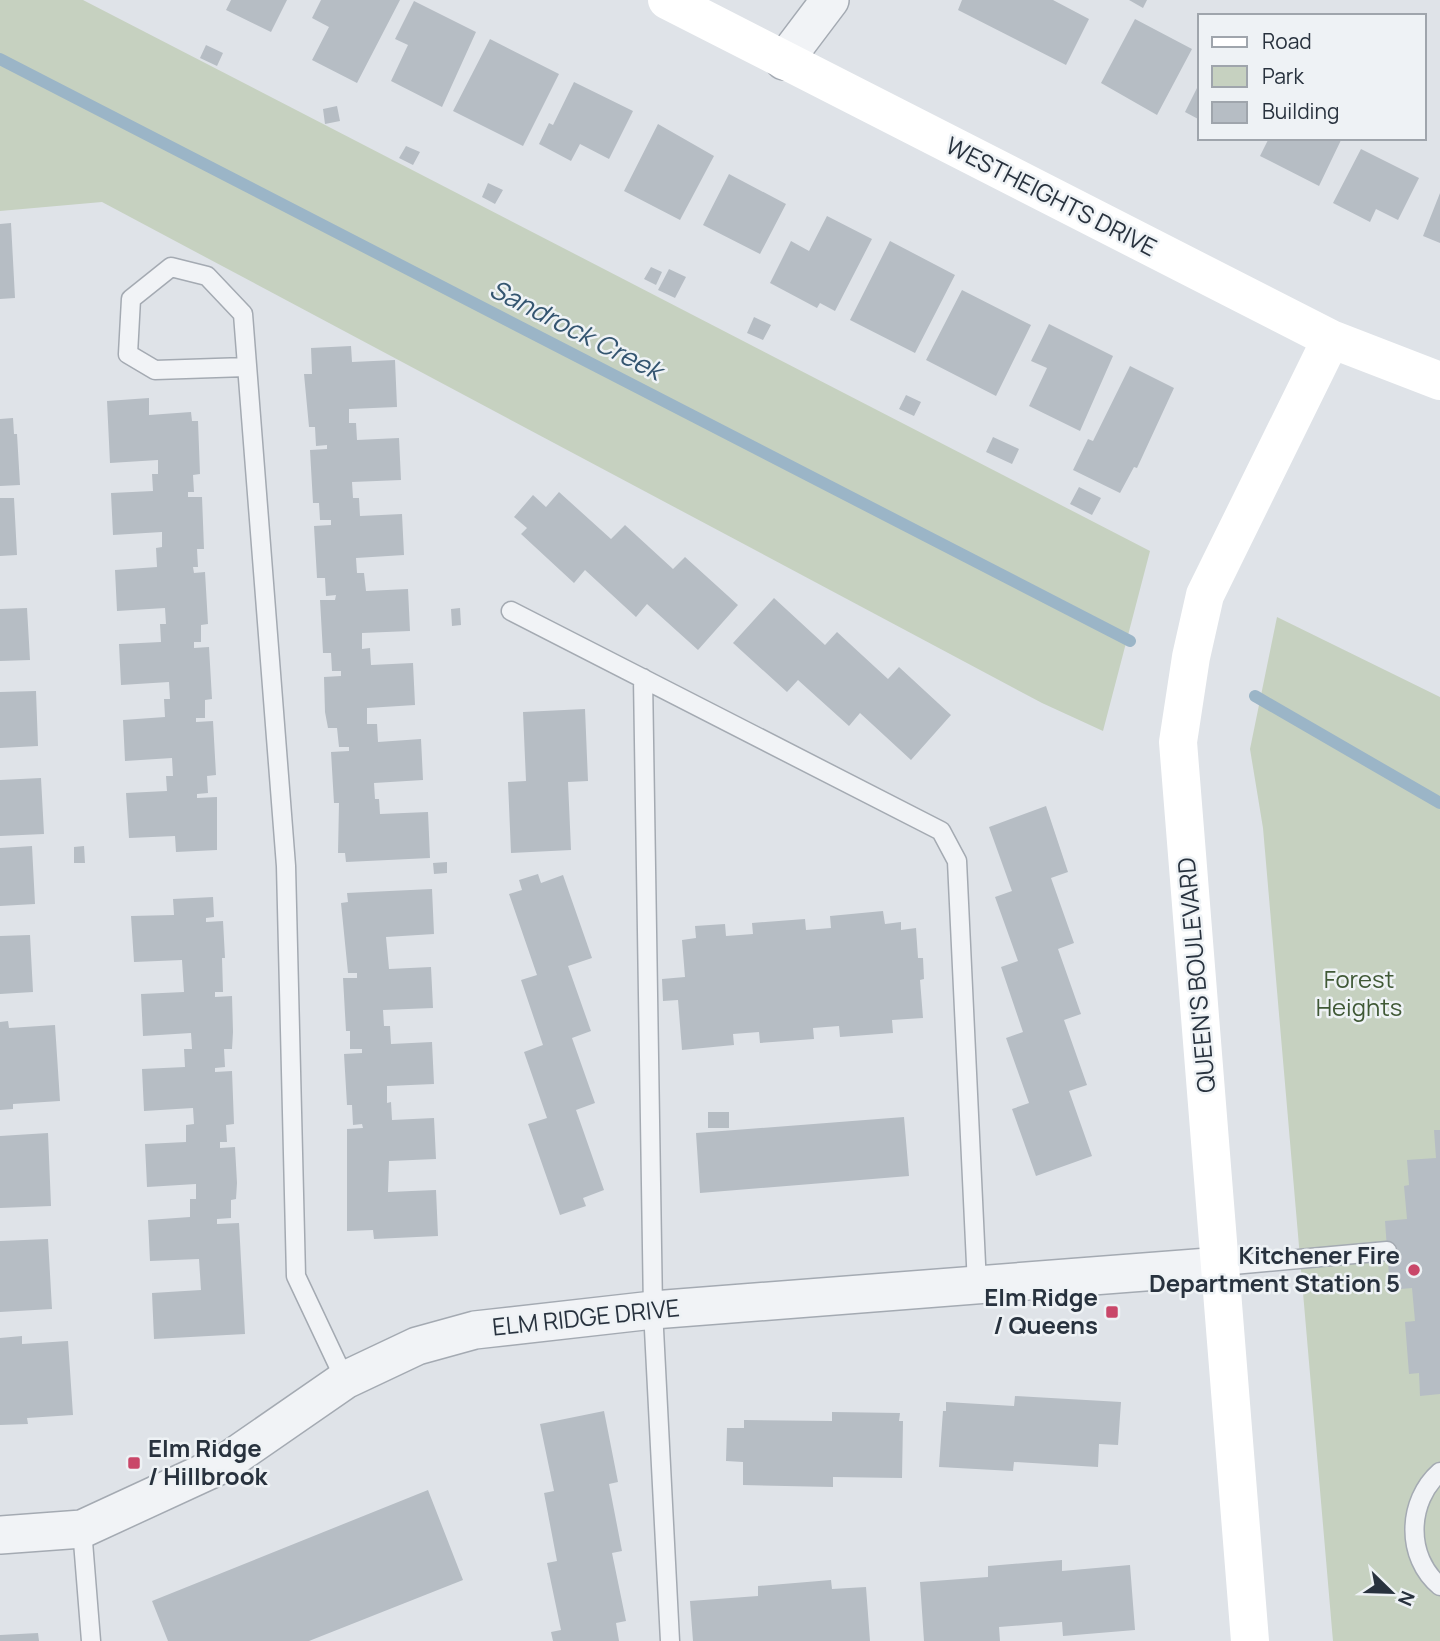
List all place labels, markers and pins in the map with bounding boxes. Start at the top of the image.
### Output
place label: Kitchener Fire Department Station 5 [1149,1238,1400,1299]
marker: Kitchener Fire Department Station 5 [1406,1262,1422,1278]
place label: Elm Ridge / Queens [984,1280,1098,1341]
marker: Elm Ridge / Queens [1104,1304,1120,1320]
place label: Elm Ridge / Hillbrook [148,1431,268,1492]
marker: Elm Ridge / Hillbrook [126,1455,142,1471]

